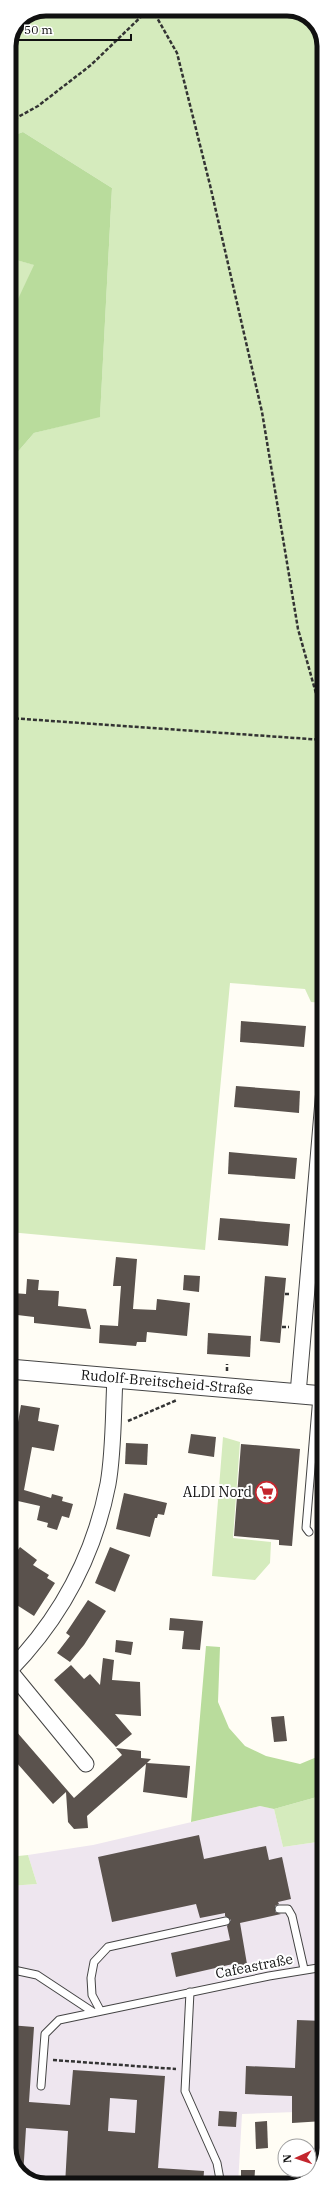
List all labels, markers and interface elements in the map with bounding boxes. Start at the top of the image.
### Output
scale bar [18,16,131,42]
text: 50 m [24,22,53,37]
street label: Rudolf-Breitscheid-Straße [80,1365,254,1399]
supermarket icon: ALDI Nord [254,1479,280,1505]
place label: ALDI Nord [183,1483,252,1501]
street label: Cafeastraße [214,1950,294,1982]
north arrow [277,2138,317,2178]
text: N [280,2154,294,2163]

